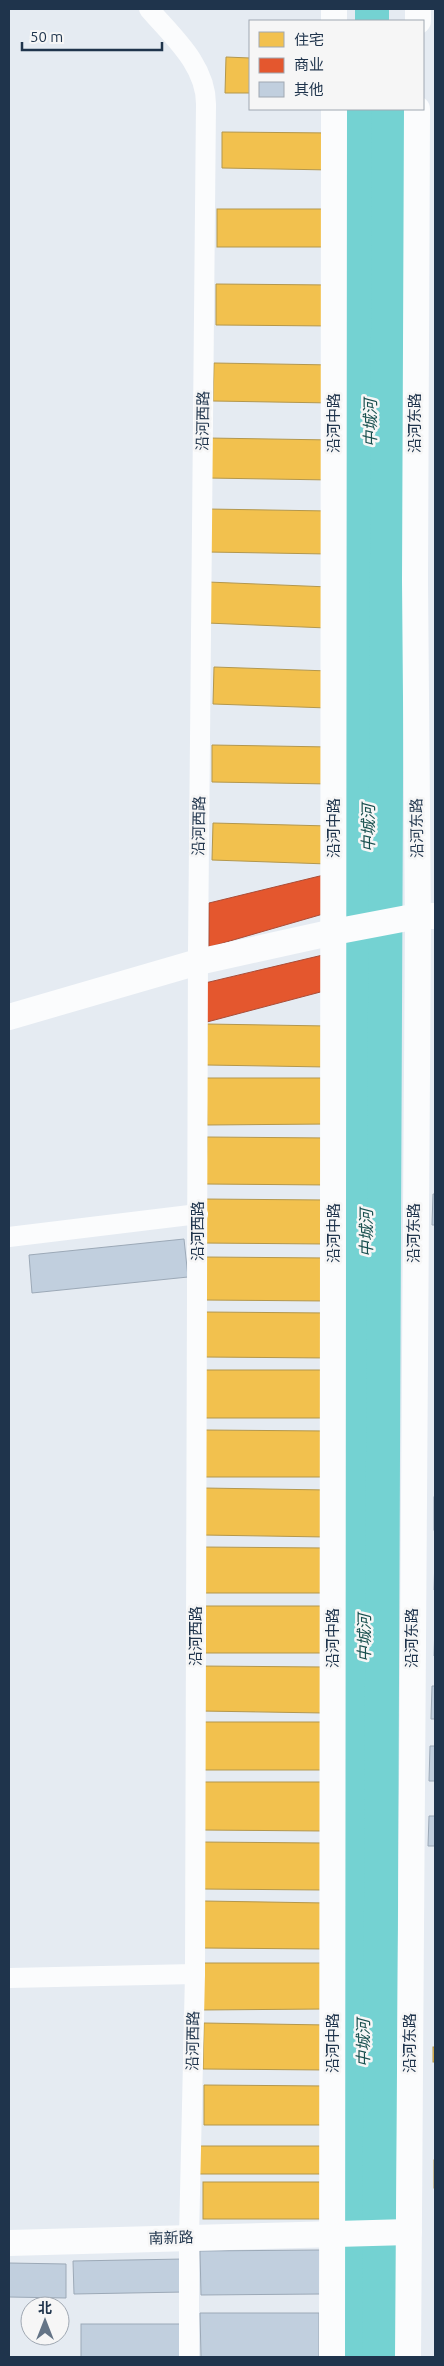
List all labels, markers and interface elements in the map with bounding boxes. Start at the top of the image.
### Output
scale bar [22,20,162,52]
legend [249,20,424,110]
text: 50 m [30,28,63,45]
text: 住宅 [294,31,324,48]
text: 商业 [294,56,324,73]
text: 其他 [294,81,324,98]
street label: 沿河西路 [193,391,212,451]
street label: 沿河中路 [325,393,342,453]
street label: 沿河东路 [406,393,423,453]
water label: 中城河 [361,396,379,447]
street label: 沿河西路 [189,796,208,856]
street label: 沿河中路 [325,798,342,858]
street label: 沿河东路 [407,798,426,858]
water label: 中城河 [359,801,377,852]
street label: 沿河西路 [189,1201,206,1261]
street label: 沿河中路 [325,1203,342,1263]
street label: 沿河东路 [405,1203,422,1263]
water label: 中城河 [357,1206,375,1257]
street label: 沿河西路 [187,1606,204,1666]
street label: 沿河中路 [324,1608,341,1668]
street label: 沿河东路 [403,1608,420,1668]
water label: 中城河 [355,1611,373,1662]
street label: 沿河西路 [183,2011,202,2071]
street label: 沿河中路 [324,2013,341,2073]
street label: 沿河东路 [401,2013,418,2073]
water label: 中城河 [354,2016,372,2067]
street label: 南新路 [148,2228,194,2247]
north arrow [20,2296,70,2346]
text: 北 [38,2300,52,2316]

